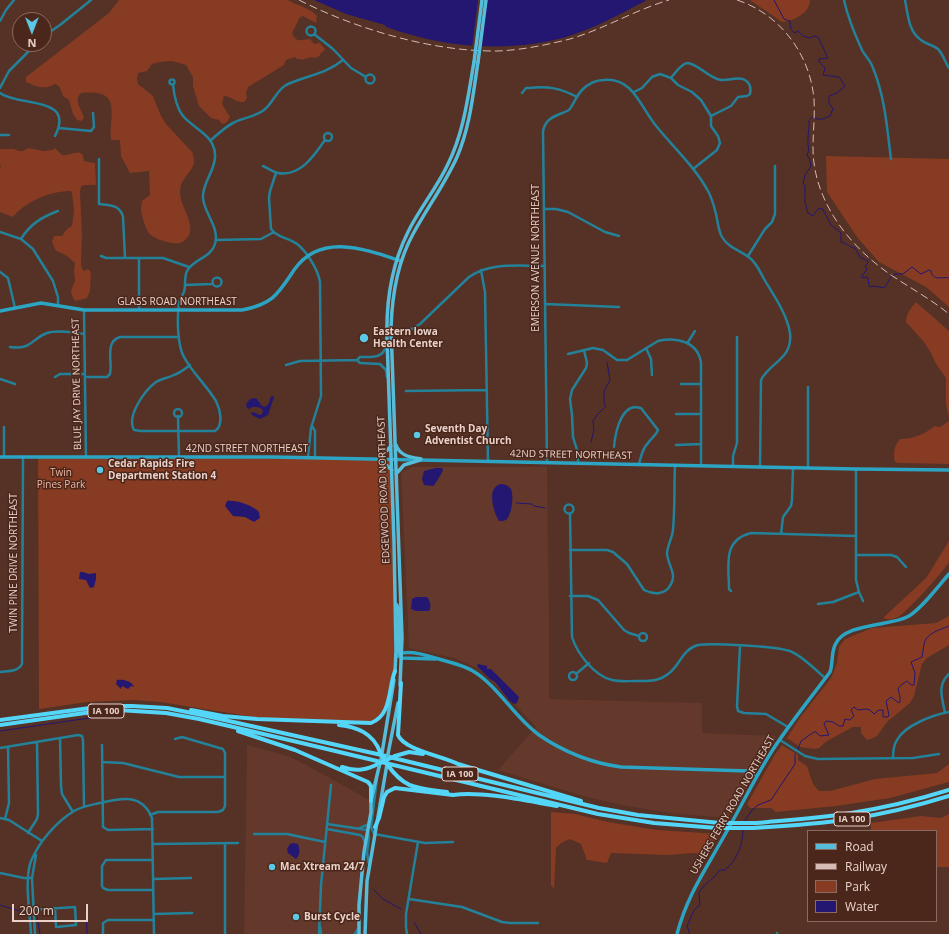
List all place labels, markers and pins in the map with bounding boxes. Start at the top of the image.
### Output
place label: Eastern Iowa Health Center [373,326,443,350]
marker: Eastern Iowa Health Center [358,332,370,344]
place label: Seventh Day Adventist Church [425,423,511,446]
marker: Seventh Day Adventist Church [412,430,422,440]
place label: Cedar Rapids Fire Department Station 4 [108,458,216,482]
marker: Cedar Rapids Fire Department Station 4 [95,465,105,475]
place label: Mac Xtream 24/7 [280,861,364,873]
marker: Mac Xtream 24/7 [267,862,277,872]
place label: Burst Cycle [304,911,360,923]
marker: Burst Cycle [291,912,301,922]

